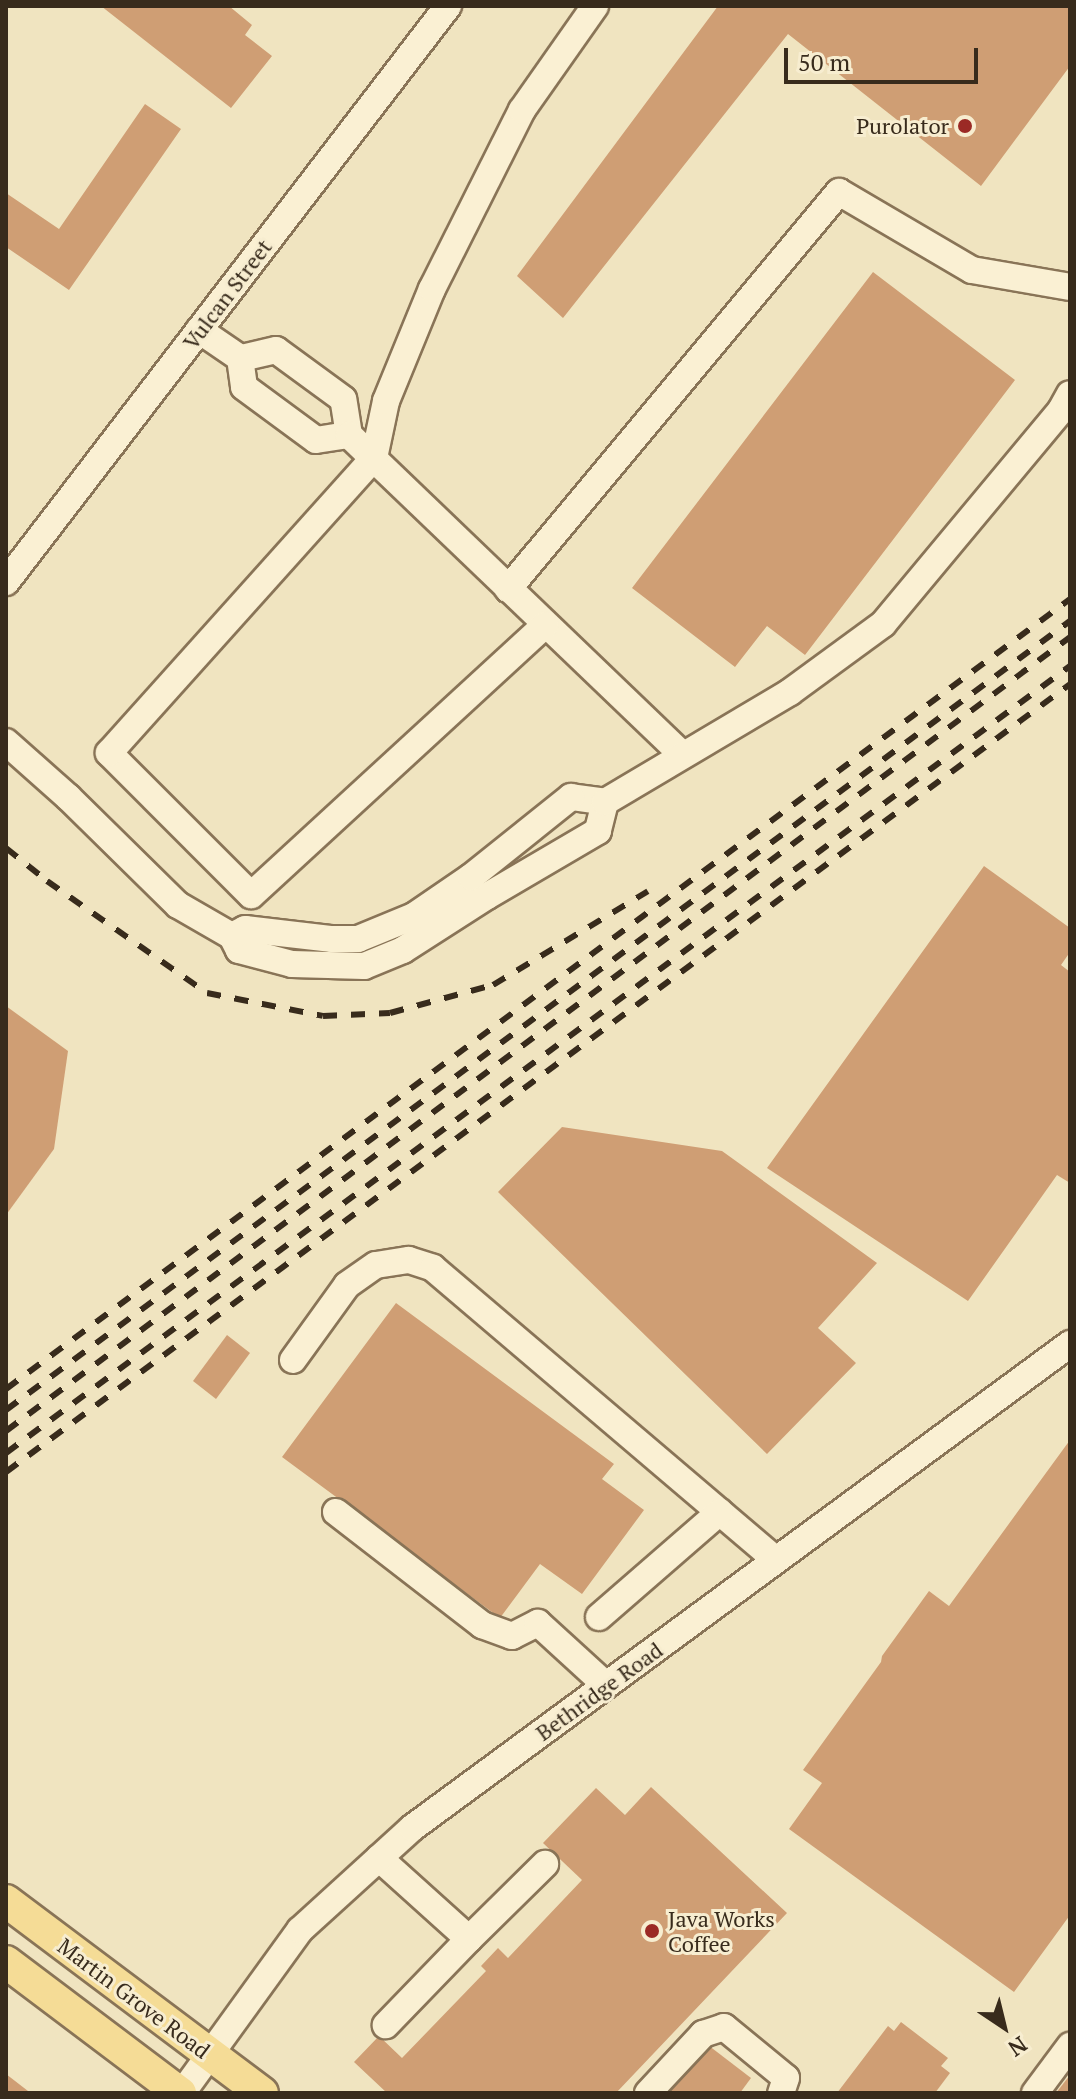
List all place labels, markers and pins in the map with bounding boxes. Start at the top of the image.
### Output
place label: Purolator [856,113,949,139]
marker: Purolator [956,117,974,135]
place label: Java Works Coffee [668,1905,775,1956]
marker: Java Works Coffee [643,1922,661,1940]

